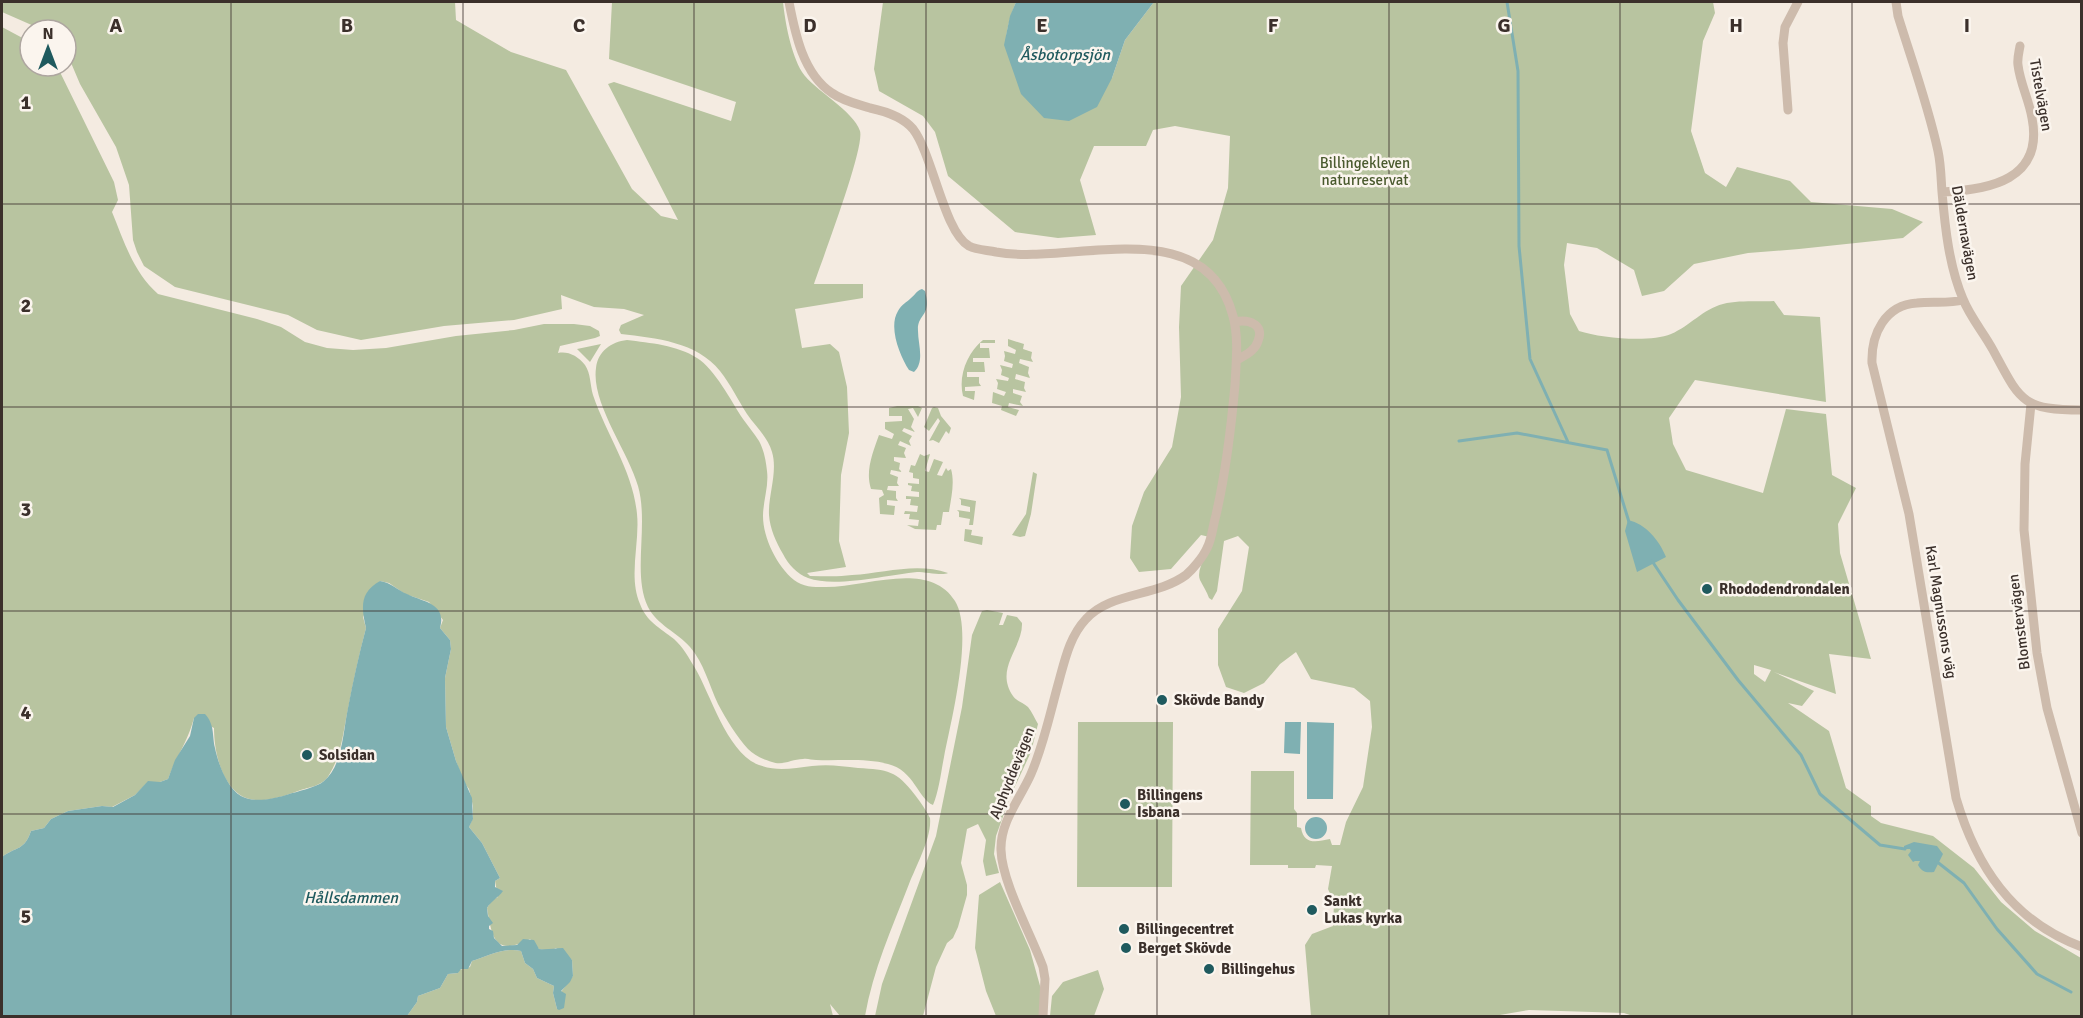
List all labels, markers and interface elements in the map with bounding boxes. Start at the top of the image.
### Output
text: A [110,13,123,38]
text: B [341,13,353,38]
text: C [573,13,585,38]
text: D [803,13,817,38]
text: E [1036,13,1048,38]
text: F [1268,13,1279,38]
text: G [1497,13,1511,38]
text: H [1729,13,1743,38]
text: I [1964,13,1970,38]
north arrow [18,18,78,78]
text: N [42,24,54,44]
water label: Åsbotorpsjön [1020,45,1111,65]
street label: Tistelvägen [2026,58,2056,132]
text: 1 [21,90,32,115]
park label: Billingekleven naturreservat [1320,154,1410,189]
street label: Däldernavägen [1948,184,1982,282]
text: 2 [21,293,31,318]
text: 3 [21,497,31,522]
street label: Karl Magnussons väg [1922,544,1960,680]
street label: Blomstervägen [2004,573,2034,671]
place label: Rhododendrondalen [1719,580,1850,598]
marker: Rhododendrondalen [1700,582,1714,596]
place label: Skövde Bandy [1174,691,1265,709]
marker: Skövde Bandy [1155,693,1169,707]
text: 4 [21,700,32,725]
street label: Alphyddevägen [985,724,1039,822]
place label: Solsidan [319,746,375,764]
marker: Solsidan [300,748,314,762]
place label: Billingens Isbana [1137,786,1203,821]
marker: Billingens Isbana [1118,797,1132,811]
water label: Hållsdammen [304,888,399,908]
place label: Sankt Lukas kyrka [1324,892,1402,927]
marker: Sankt Lukas kyrka [1305,903,1319,917]
text: 5 [21,904,31,929]
place label: Billingecentret [1136,920,1234,938]
marker: Billingecentret [1117,922,1131,936]
place label: Berget Skövde [1138,939,1231,957]
marker: Berget Skövde [1119,941,1133,955]
place label: Billingehus [1221,960,1295,978]
marker: Billingehus [1202,962,1216,976]

